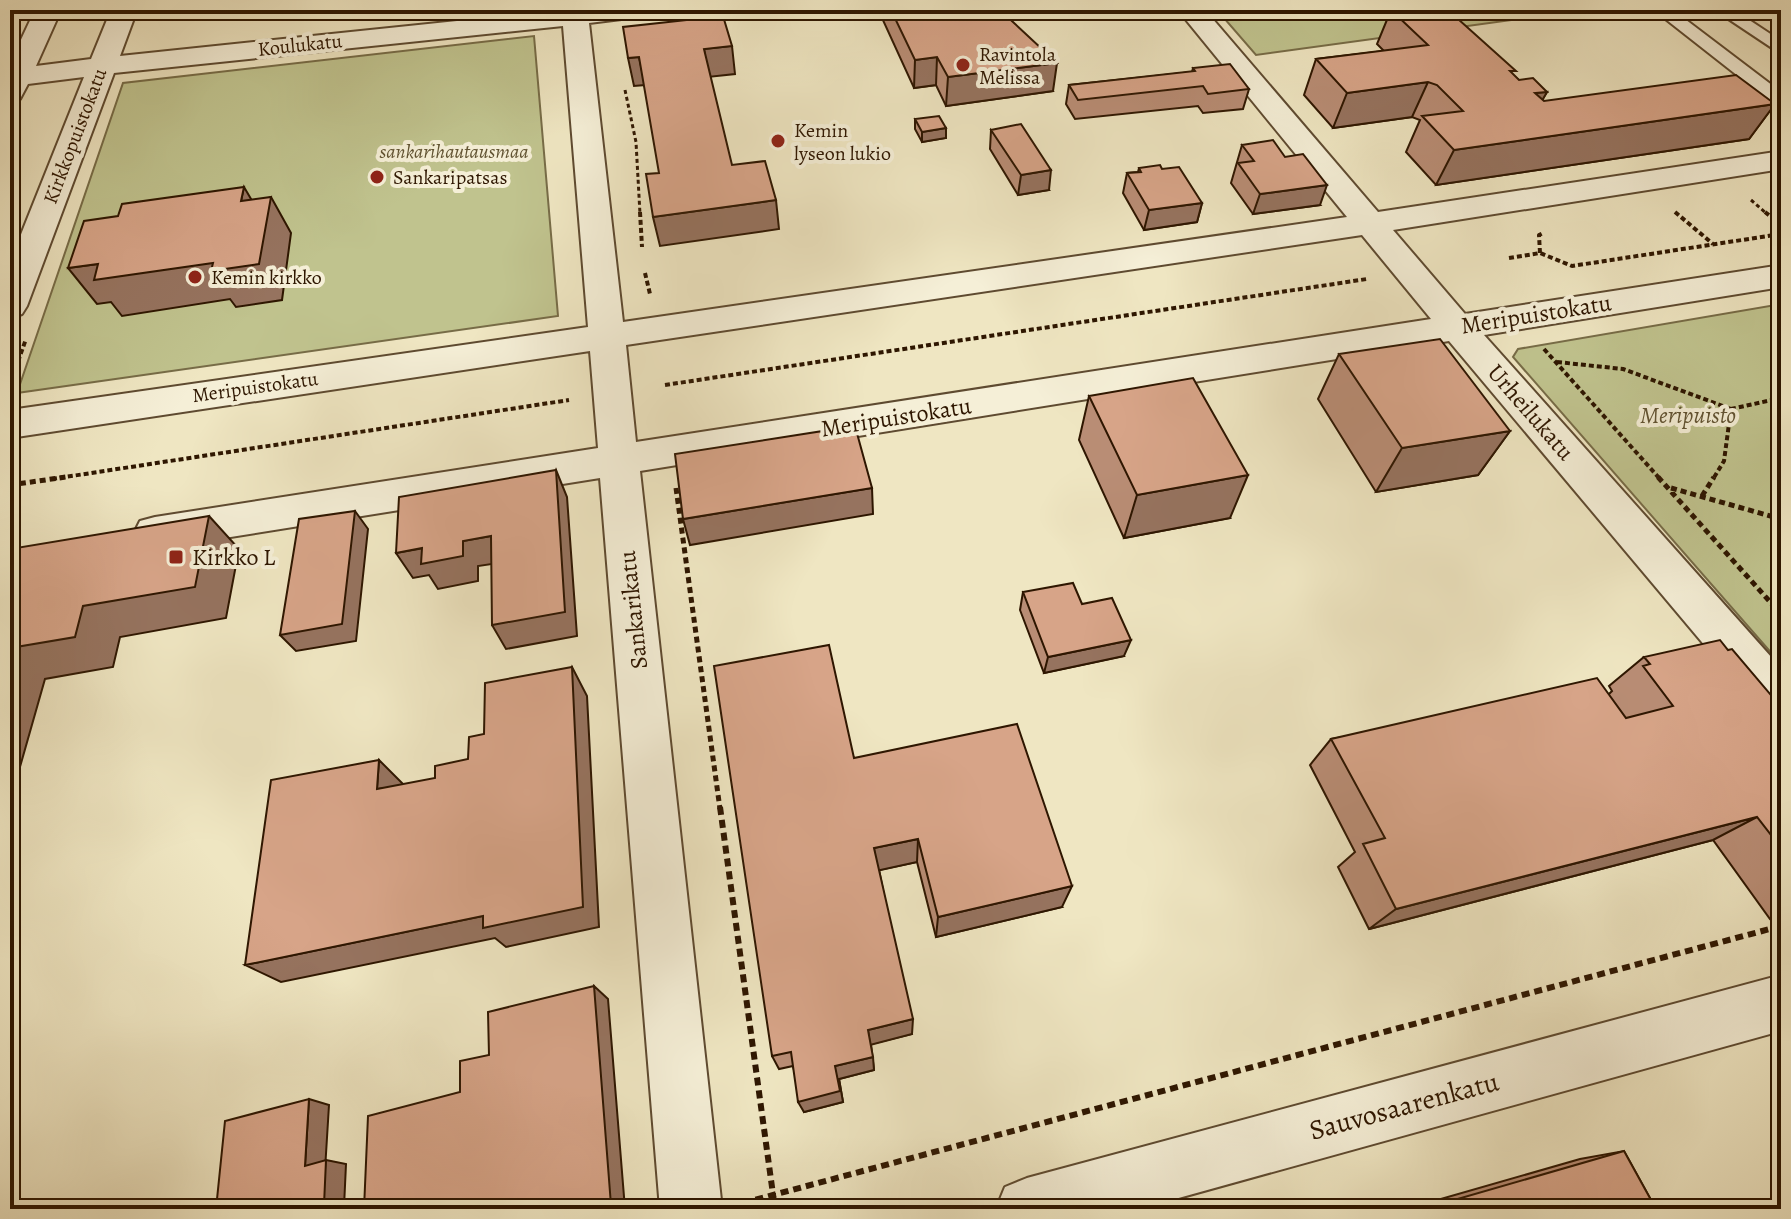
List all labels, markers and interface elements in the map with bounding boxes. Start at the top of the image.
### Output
street label: Koulukatu [256,27,344,63]
place label: Ravintola Melissa [979,41,1057,91]
marker: Ravintola Melissa [954,56,972,74]
street label: Kirkkopuistokatu [37,64,113,208]
place label: Kemin lyseon lukio [794,117,891,167]
marker: Kemin lyseon lukio [769,132,787,150]
park label: sankarihautausmaa [379,138,529,165]
place label: Sankaripatsas [393,164,508,191]
marker: Sankaripatsas [368,168,386,186]
place label: Kemin kirkko [211,264,322,291]
marker: Kemin kirkko [186,268,204,286]
street label: Meripuistokatu [1458,286,1614,342]
street label: Urheilukatu [1480,357,1582,467]
street label: Meripuistokatu [190,365,320,409]
street label: Meripuistokatu [818,389,974,445]
park label: Meripuisto [1640,399,1736,431]
place label: Kirkko L [192,541,276,573]
marker: Kirkko L [167,548,185,566]
street label: Sankarikatu [611,549,655,671]
street label: Sauvosaarenkatu [1305,1062,1504,1150]

